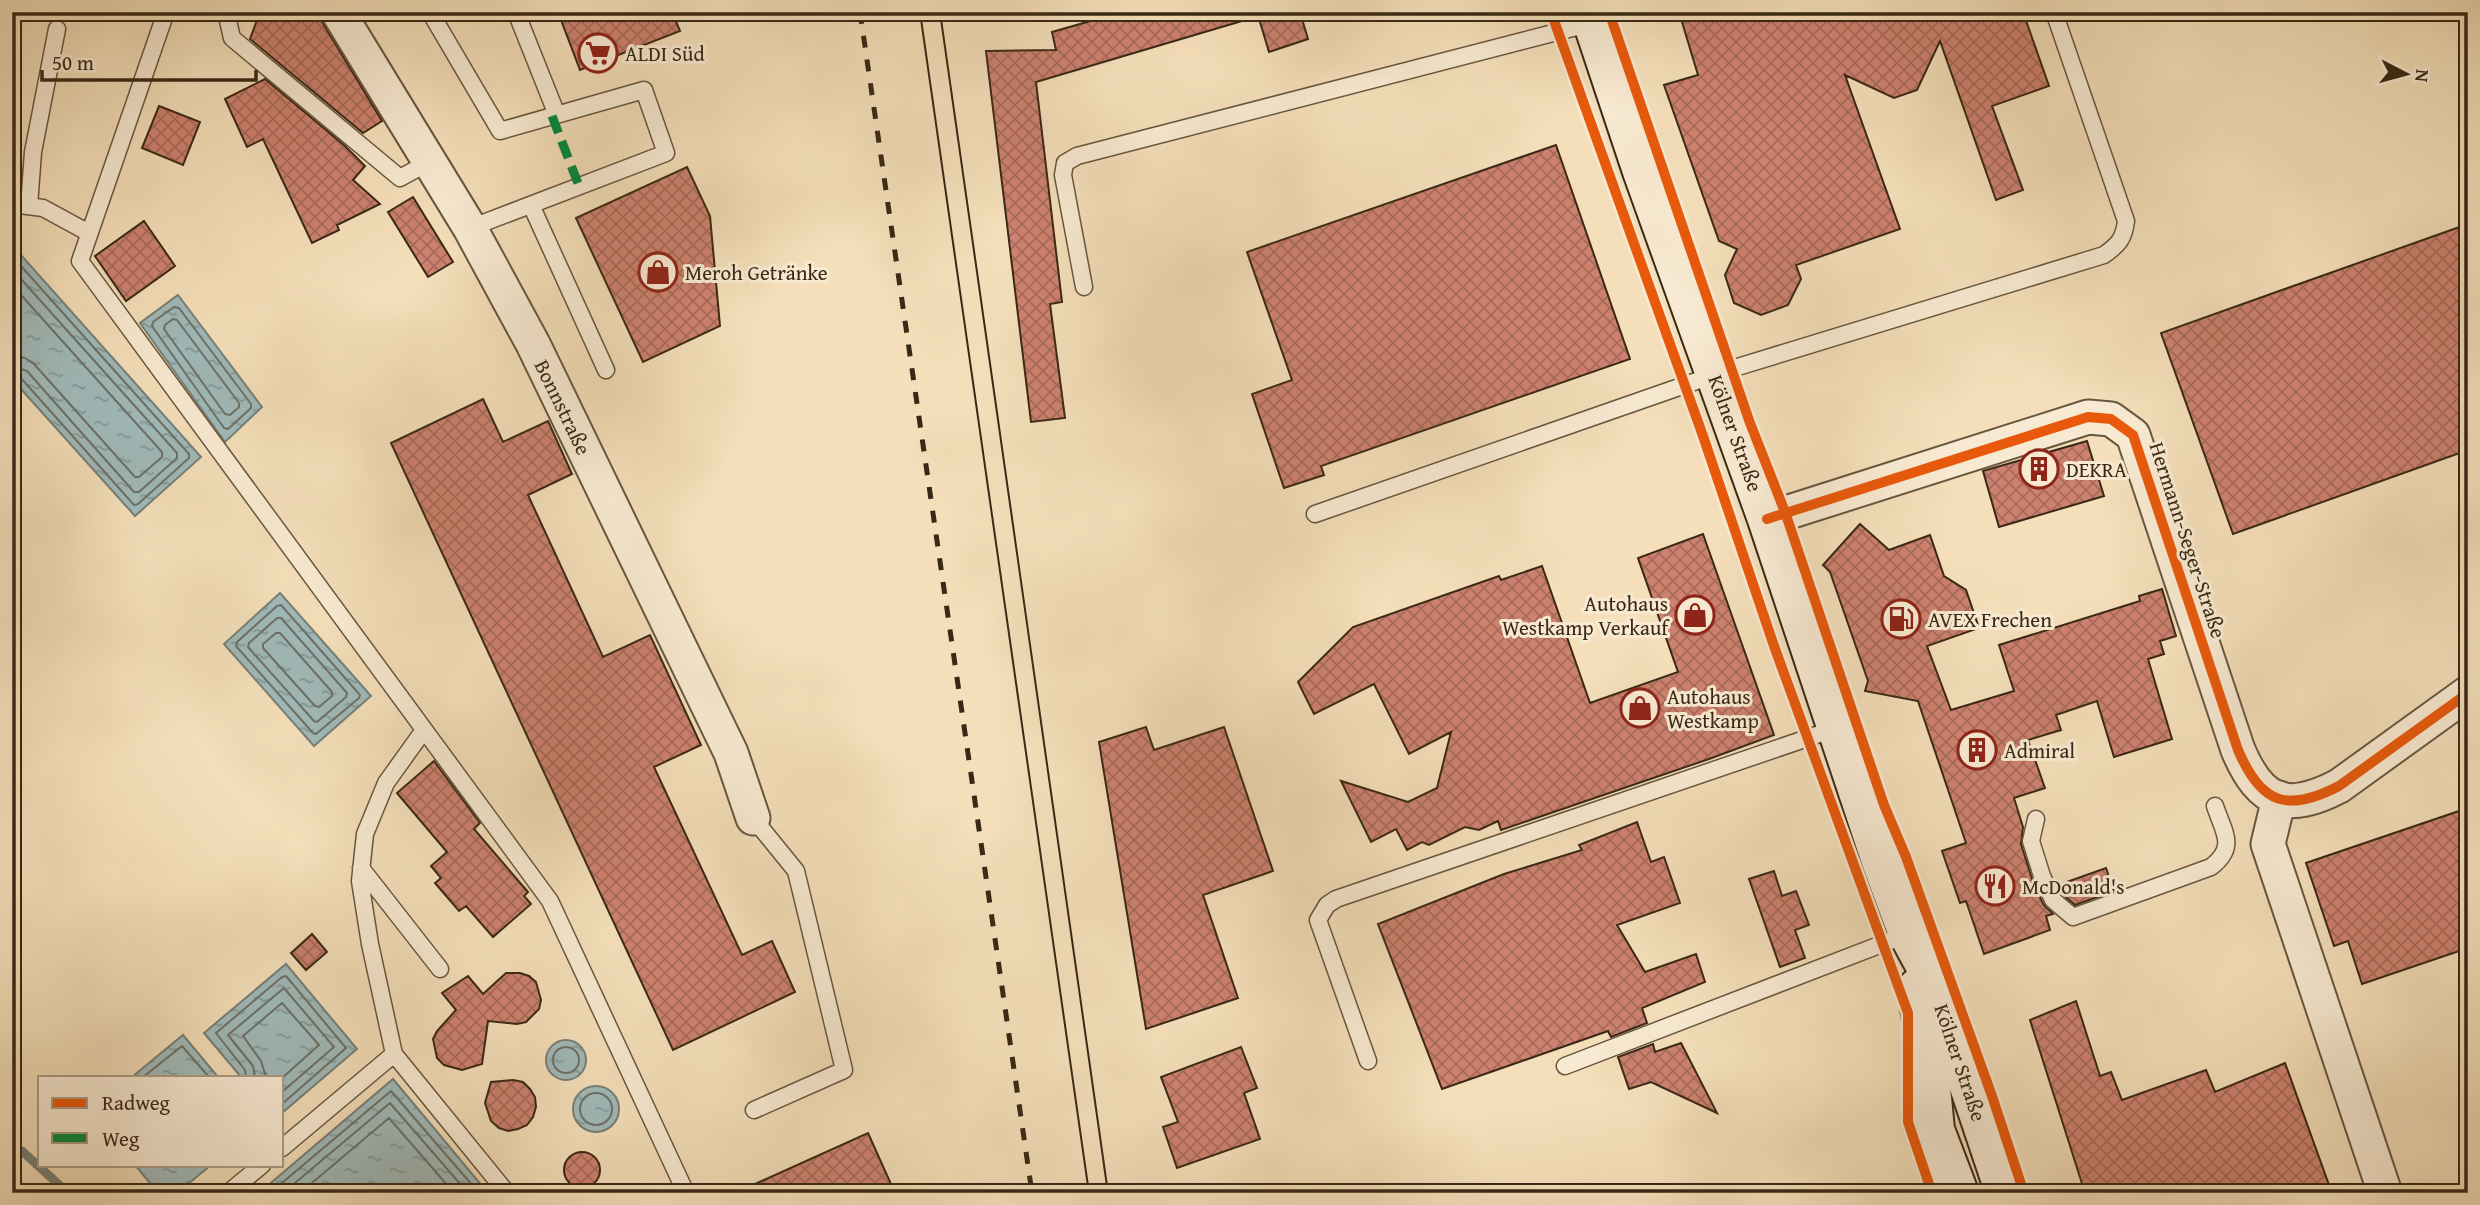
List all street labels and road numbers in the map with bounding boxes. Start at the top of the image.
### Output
street label: Bonnstraße [527,354,600,460]
street label: Kölner Straße [1701,370,1771,496]
street label: Hermann-Seger-Straße [2142,438,2234,642]
street label: Kölner Straße [1927,999,1995,1125]

